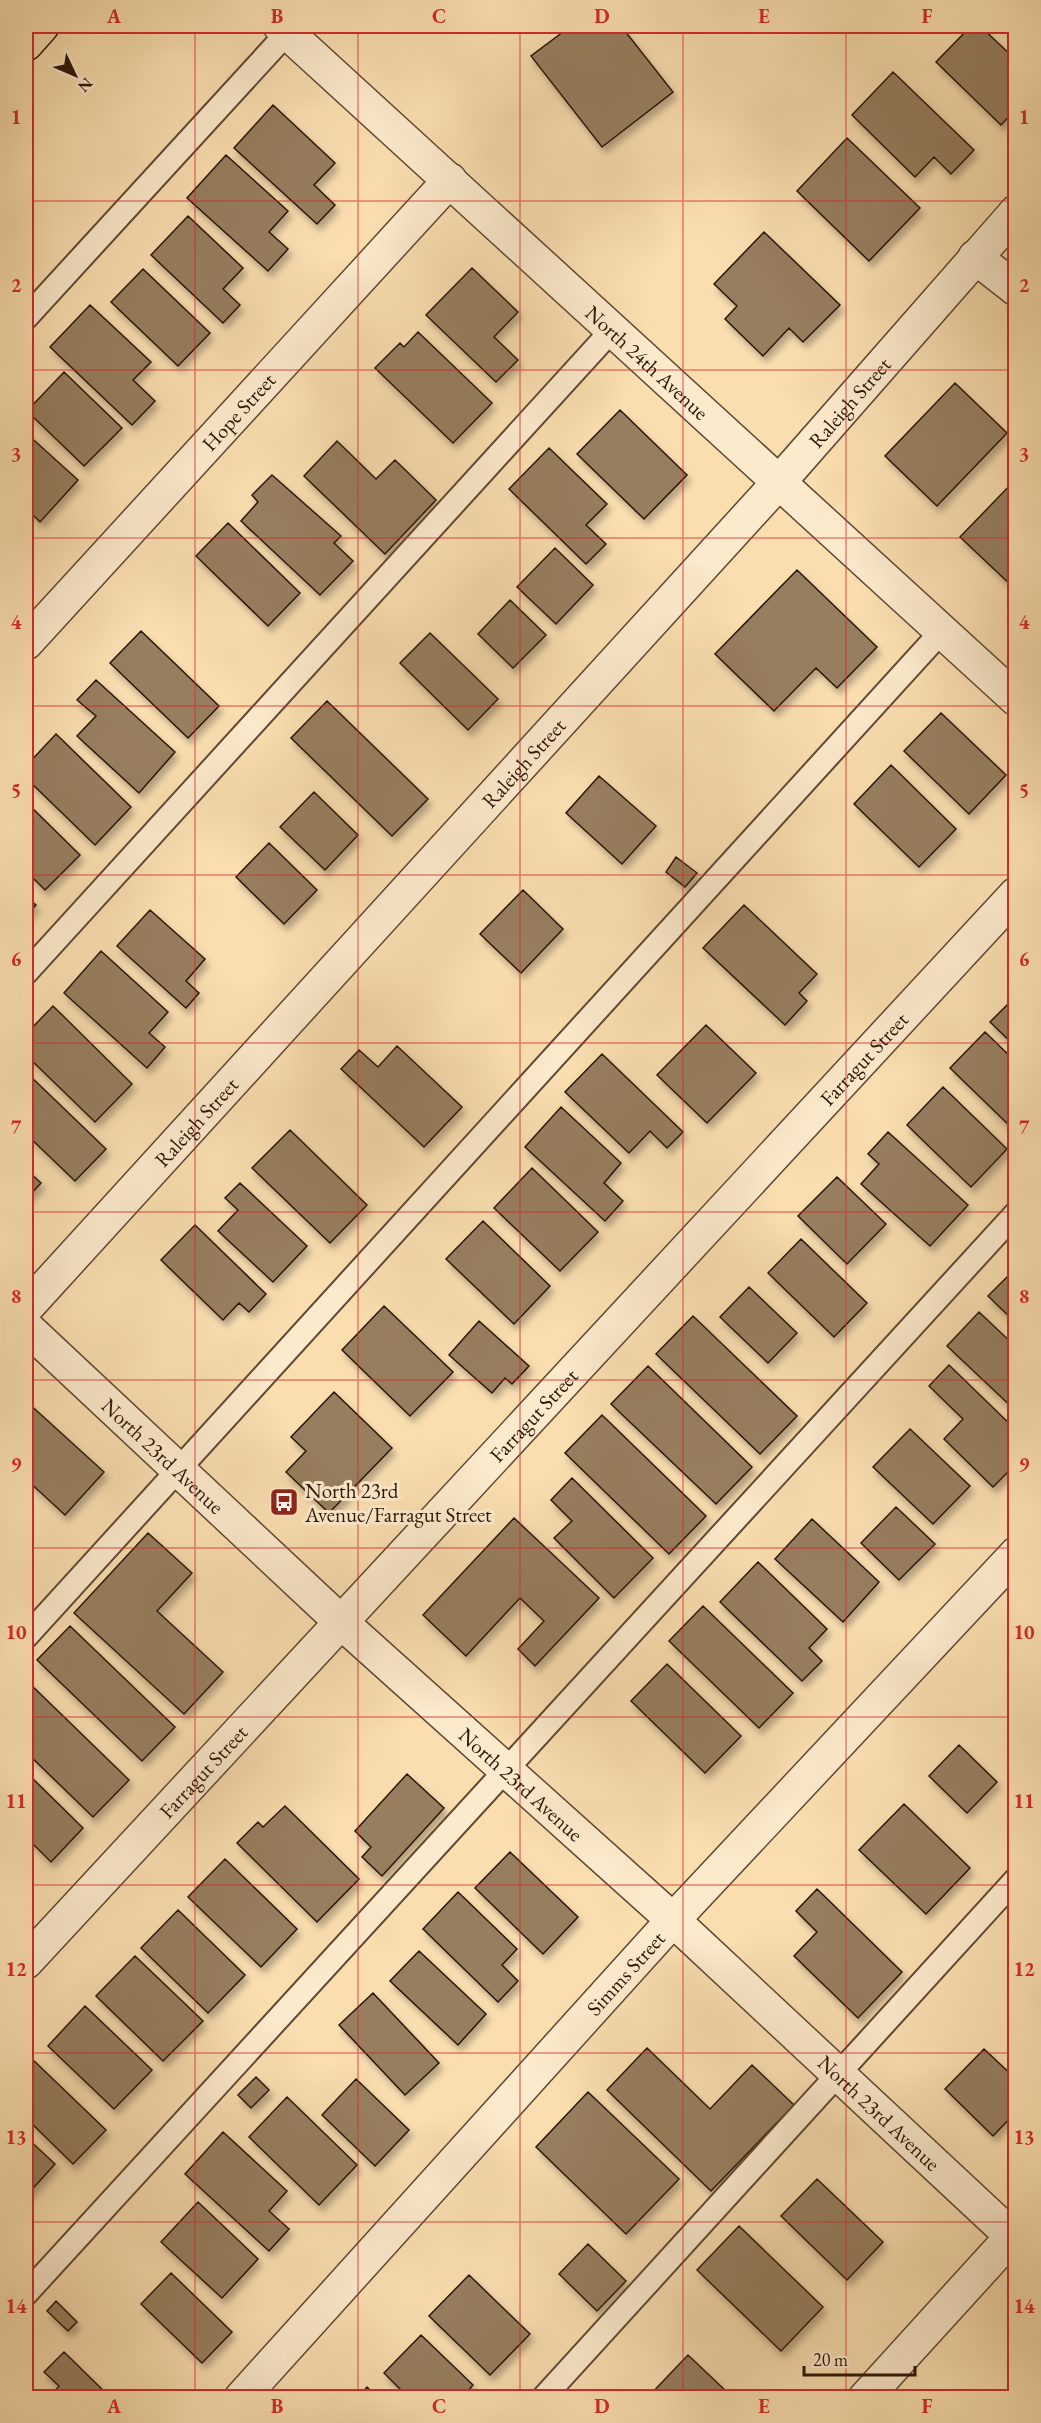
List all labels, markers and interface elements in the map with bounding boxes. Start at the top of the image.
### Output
text: A [106,3,122,29]
text: B [271,3,283,29]
text: C [432,3,446,29]
text: D [594,3,610,29]
text: E [758,3,770,29]
text: F [922,3,933,29]
north arrow [45,45,105,105]
text: N [73,73,97,97]
text: 1 [11,104,21,130]
text: 1 [1019,104,1029,130]
text: 2 [11,272,22,298]
text: 2 [1019,272,1030,298]
street label: North 24th Avenue [580,299,715,425]
street label: Raleigh Street [802,351,897,453]
street label: Hope Street [195,366,281,456]
text: 3 [11,441,21,467]
text: 3 [1019,441,1029,467]
text: 4 [11,609,22,635]
text: 4 [1019,609,1030,635]
street label: Raleigh Street [475,712,571,813]
text: 5 [11,777,21,803]
text: 5 [1019,777,1029,803]
text: 6 [11,946,22,972]
text: 6 [1019,946,1030,972]
street label: Farragut Street [813,1006,914,1111]
street label: Raleigh Street [148,1071,244,1172]
text: 7 [11,1114,22,1140]
text: 7 [1019,1114,1030,1140]
text: 8 [11,1283,21,1309]
text: 8 [1019,1283,1029,1309]
street label: Farragut Street [483,1362,583,1467]
street label: North 23rd Avenue [96,1392,230,1519]
text: 9 [11,1451,22,1477]
text: 9 [1019,1451,1030,1477]
place label: North 23rd Avenue/Farragut Street [304,1477,492,1528]
bus stop icon: North 23rd Avenue/Farragut Street [268,1486,300,1518]
text: 10 [5,1619,27,1645]
text: 10 [1013,1619,1035,1645]
street label: Farragut Street [153,1719,253,1824]
street label: North 23rd Avenue [454,1721,589,1847]
text: 11 [5,1788,27,1814]
text: 11 [1013,1788,1035,1814]
street label: Simms Street [580,1925,671,2021]
text: 12 [5,1956,27,1982]
text: 12 [1013,1956,1035,1982]
street label: North 23rd Avenue [812,2049,946,2176]
text: 13 [5,2124,27,2150]
text: 13 [1013,2124,1035,2150]
text: 14 [5,2293,27,2319]
text: 14 [1013,2293,1035,2319]
scale bar [804,2339,915,2377]
text: 20 m [813,2348,848,2371]
text: A [106,2393,122,2419]
text: B [271,2393,283,2419]
text: C [432,2393,446,2419]
text: D [594,2393,610,2419]
text: E [758,2393,770,2419]
text: F [922,2393,933,2419]

